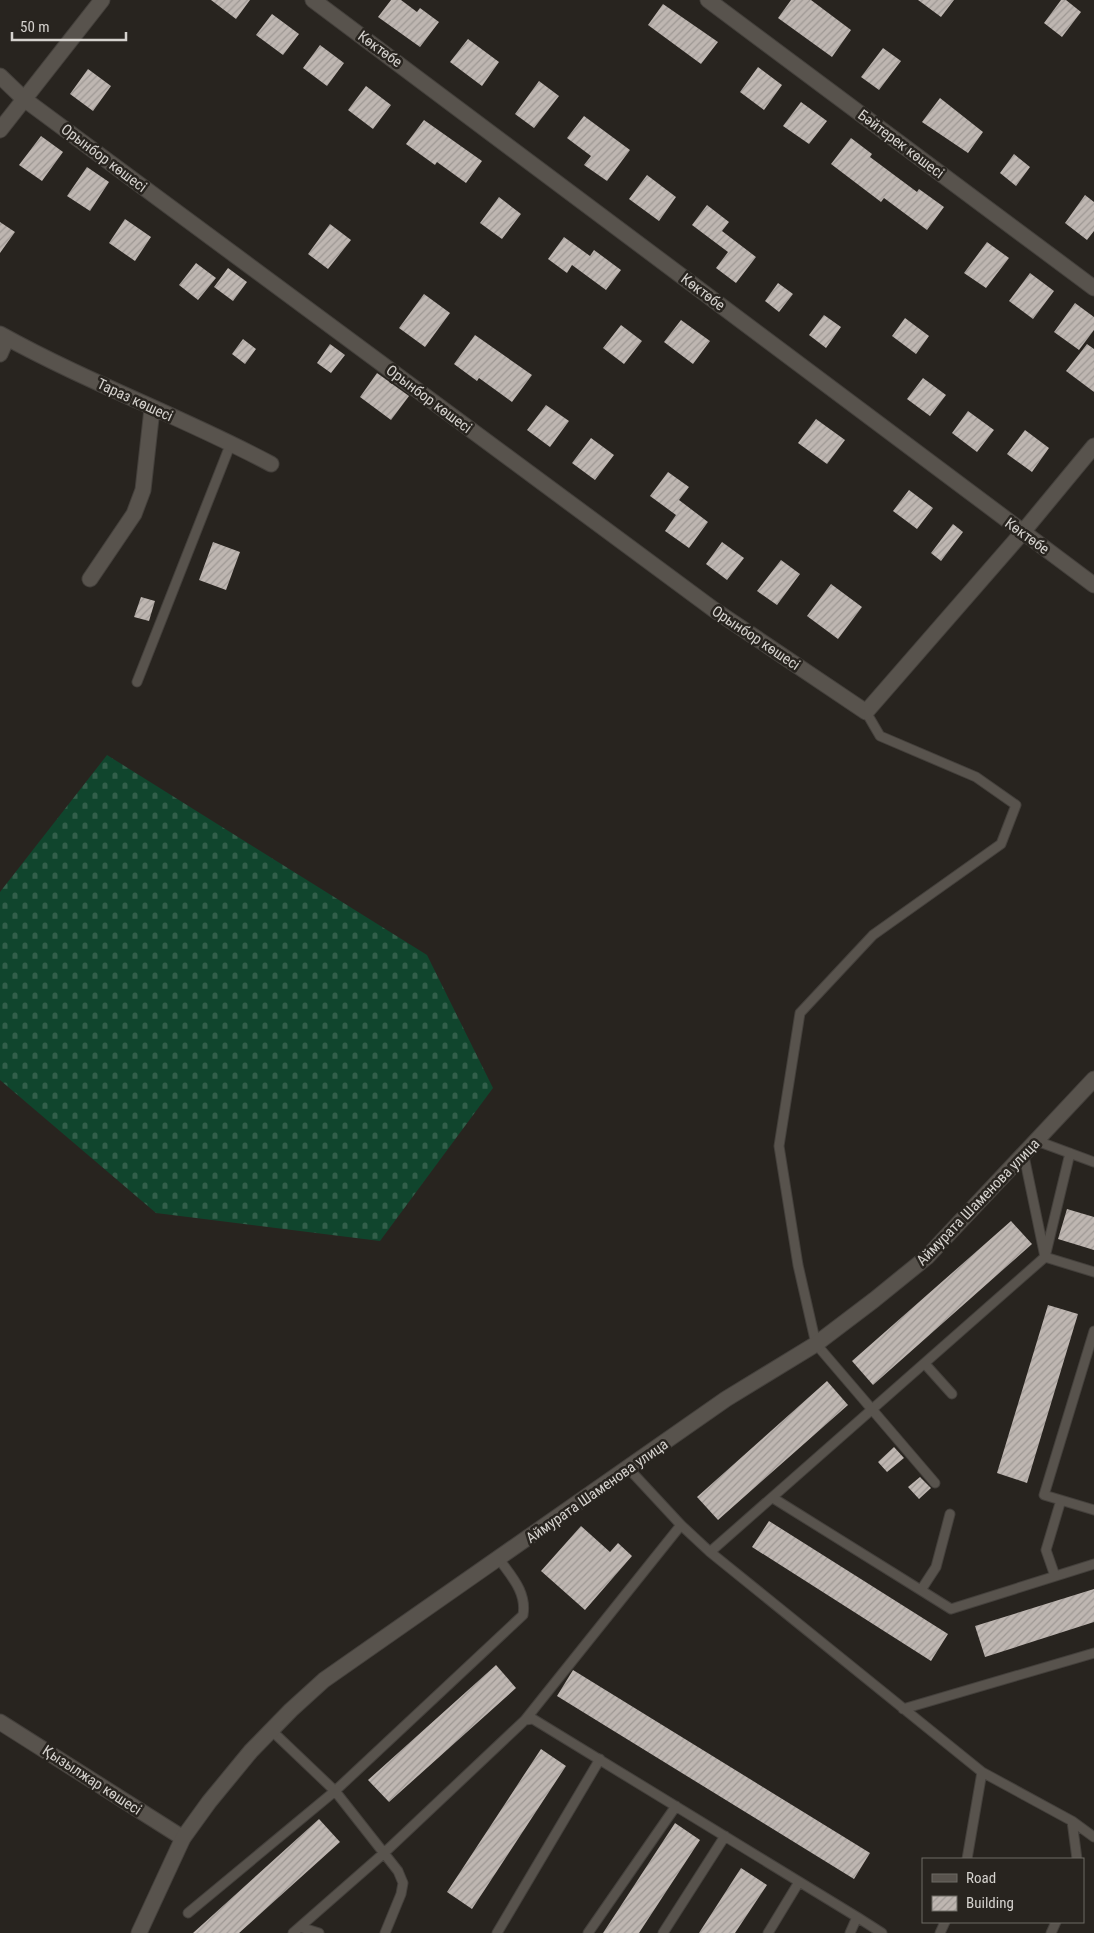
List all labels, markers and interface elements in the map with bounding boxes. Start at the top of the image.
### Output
scale bar [12,10,126,42]
text: 50 m [20,18,50,36]
street label: Көктөбе [354,27,406,71]
street label: Бәйтерек көшесі [854,106,948,182]
street label: Орынбор көшесі [58,120,150,196]
street label: Көктөбе [677,270,729,314]
street label: Орынбор көшесі [383,361,475,437]
street label: Тараз көшесі [94,375,176,425]
street label: Көктөбе [1001,514,1053,558]
street label: Орынбор көшесі [709,602,803,674]
street label: Аймурата Шаменова улица [913,1135,1043,1269]
street label: Аймурата Шаменова улица [522,1435,672,1547]
street label: Қызылжар көшесі [39,1741,145,1819]
legend [922,1858,1084,1923]
text: Road [966,1869,996,1887]
text: Building [966,1894,1014,1912]

